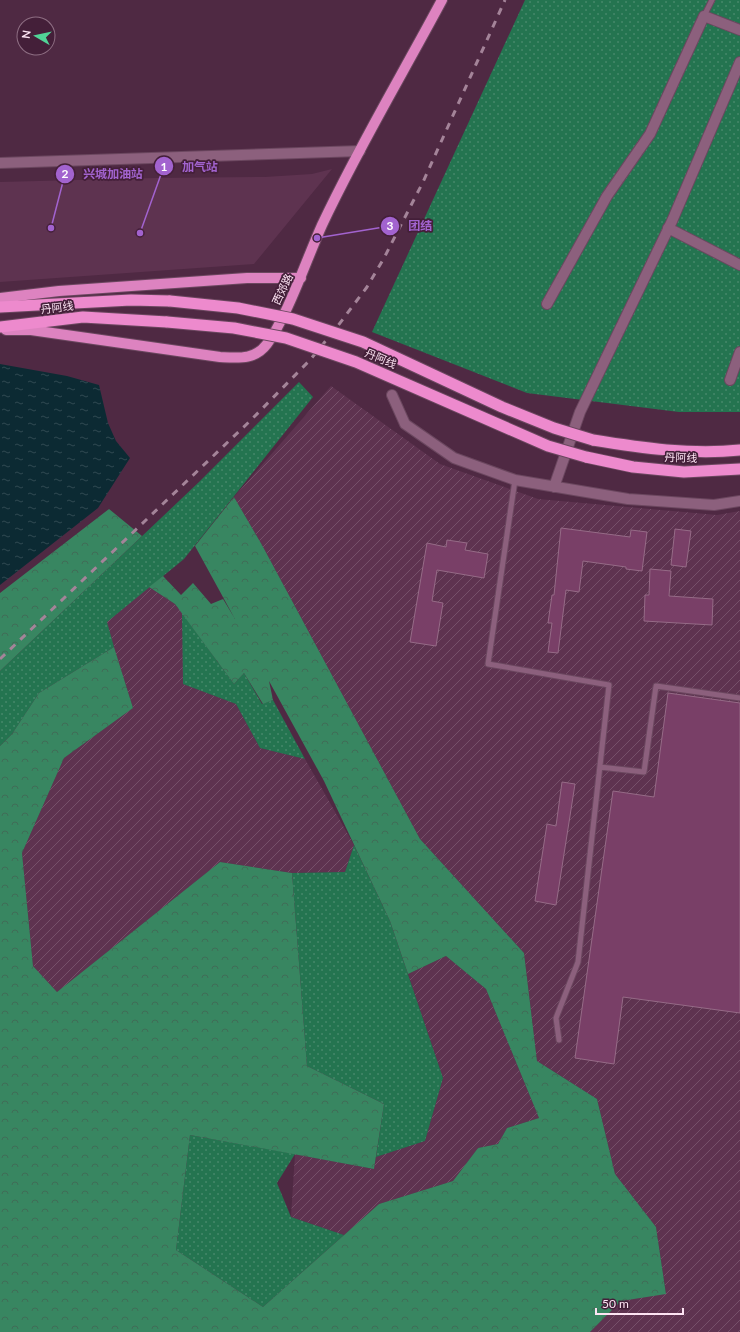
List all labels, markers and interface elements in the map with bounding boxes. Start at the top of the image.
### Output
north arrow [16,16,56,56]
text: N [19,29,33,40]
callout: 加气站 [154,154,226,178]
text: 1 [161,159,168,174]
text: 加气站 [182,159,218,174]
callout: 兴城加油站 [55,162,151,186]
text: 2 [62,166,69,181]
text: 兴城加油站 [83,166,143,181]
callout: 团结 [380,214,440,238]
text: 3 [387,218,394,233]
text: 团结 [408,218,432,233]
street label: 西郊路 [269,271,295,307]
street label: 丹阿线 [40,299,74,315]
street label: 丹阿线 [363,346,399,370]
street label: 丹阿线 [664,450,698,464]
scale bar [596,1290,683,1316]
text: 50 m [602,1296,629,1311]

